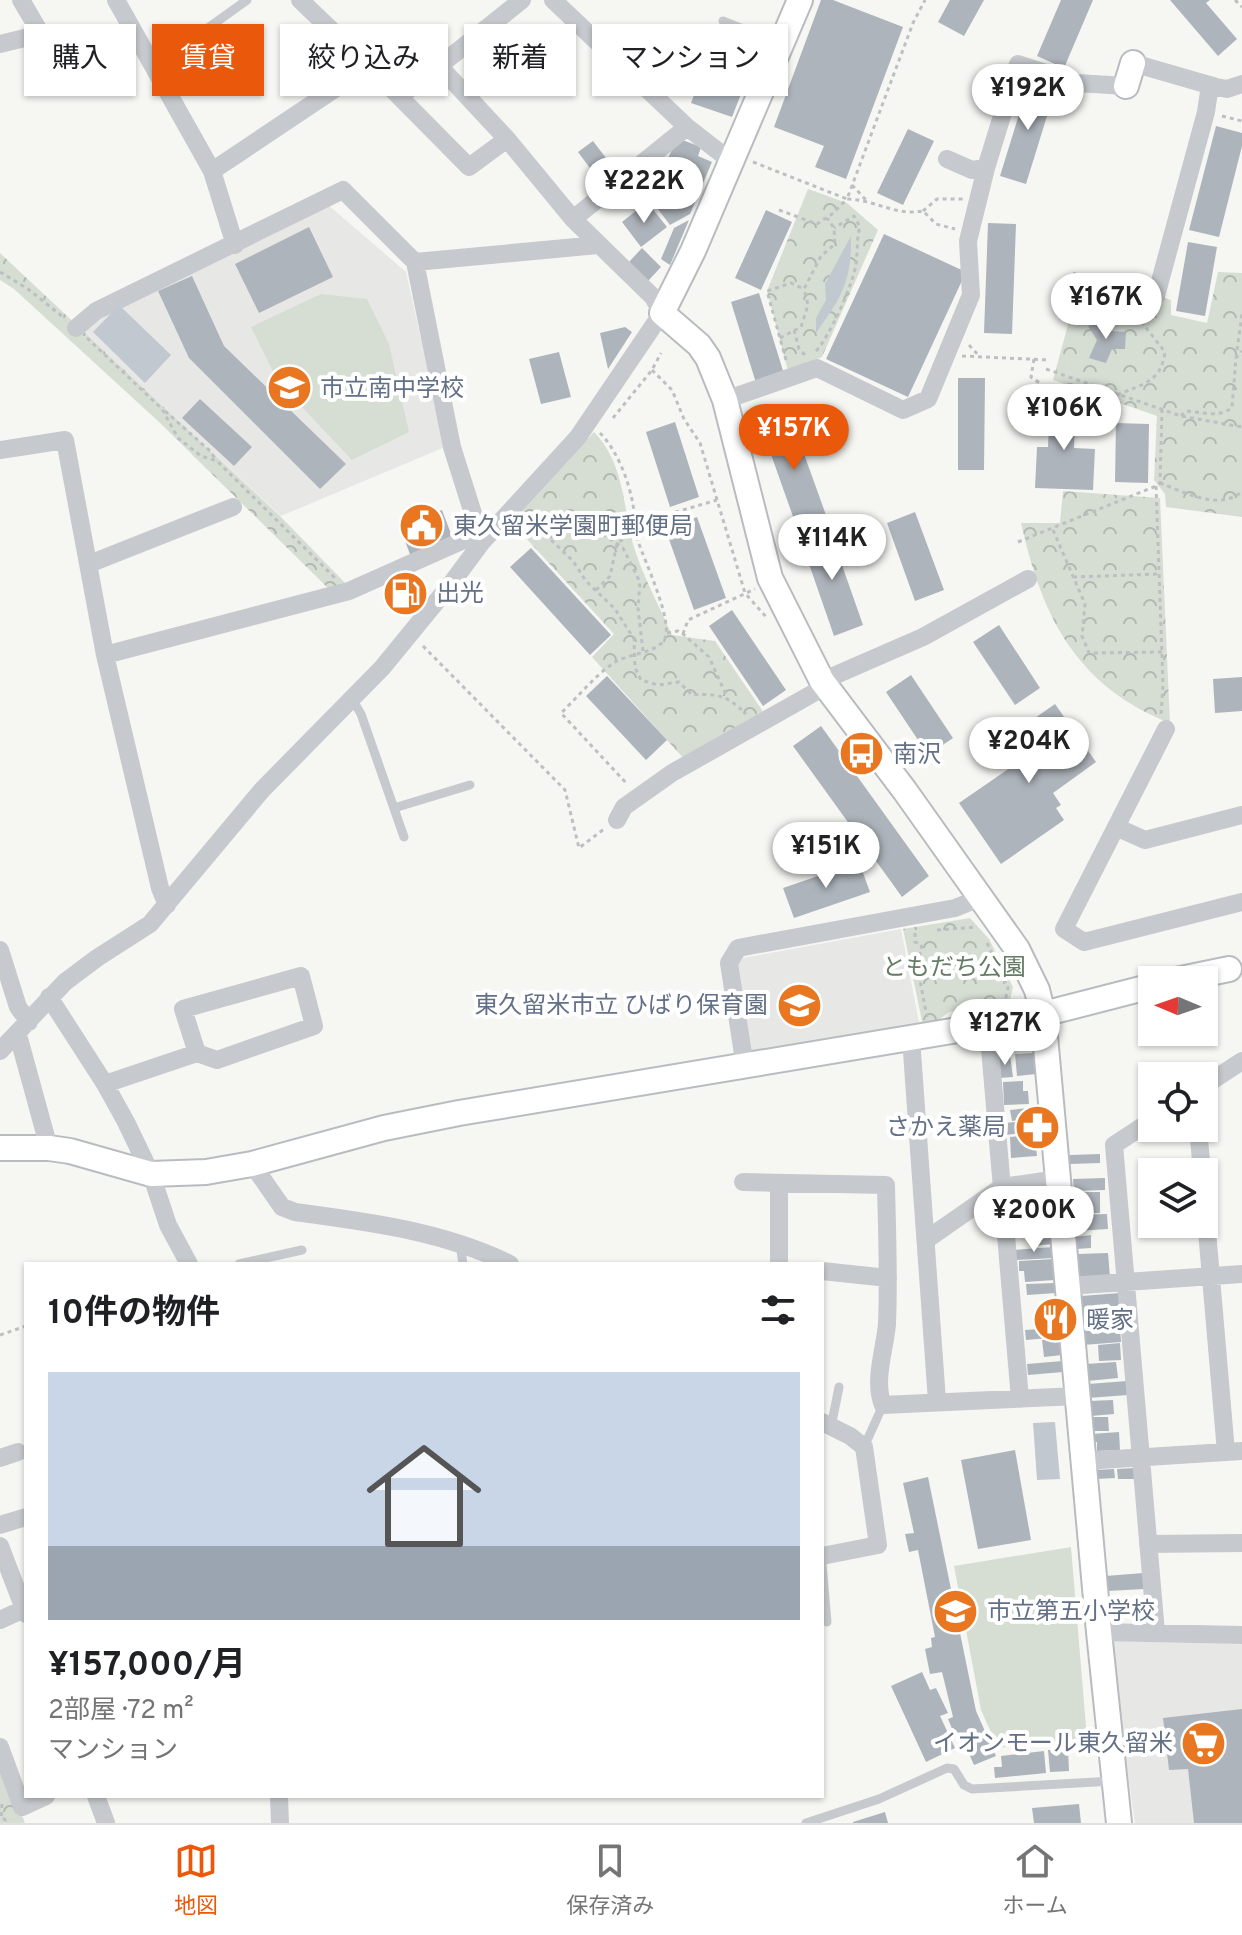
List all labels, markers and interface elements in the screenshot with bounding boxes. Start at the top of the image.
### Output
chip: 購入 [24,24,136,96]
chip: 賃貸 [152,24,264,96]
chip: 絞り込み [280,24,448,96]
chip: 新着 [464,24,576,96]
chip: マンション [592,24,788,96]
pin: ¥192K [972,64,1084,132]
text: ¥192K [990,73,1066,106]
pin: ¥222K [588,157,700,225]
text: ¥222K [603,166,685,199]
pin: ¥167K [1050,273,1162,341]
text: ¥167K [1069,282,1143,315]
school or university icon: 市立南中学校 [265,364,313,412]
place label: 市立南中学校 [320,375,464,405]
pin: ¥106K [1008,384,1120,452]
text: ¥106K [1025,393,1103,426]
pin: ¥157K [738,404,850,472]
text: ¥157K [757,413,831,446]
public building icon: 東久留米学園町郵便局 [398,502,446,550]
place label: 東久留米学園町郵便局 [453,513,693,543]
pin: ¥114K [776,514,888,582]
text: ¥114K [796,523,868,556]
fuel station icon: 出光 [381,569,429,617]
place label: 出光 [436,580,484,610]
pin: ¥204K [973,717,1085,785]
text: ¥204K [987,726,1071,759]
bus stop icon: 南沢 [838,730,886,778]
place label: 南沢 [893,741,941,771]
pin: ¥151K [770,822,882,890]
text: ¥151K [791,831,861,864]
park label: ともだち公園 [882,954,1026,984]
north arrow [1138,966,1218,1046]
map controls [1138,966,1218,1238]
school or university icon: 東久留米市立 ひばり保育園 [775,981,823,1029]
place label: 東久留米市立 ひばり保育園 [474,992,768,1022]
pin: ¥127K [949,999,1061,1067]
text: ¥127K [968,1008,1042,1041]
button: locate [1138,1062,1218,1142]
pharmacy icon: さかえ薬局 [1013,1103,1061,1151]
place label: さかえ薬局 [886,1114,1006,1144]
button: layers [1138,1158,1218,1238]
pin: ¥200K [978,1186,1090,1254]
text: ¥200K [992,1195,1076,1228]
icon: filters [756,1288,800,1332]
text: 10件の物件 [48,1293,220,1336]
restaurant icon: 暖家 [1031,1296,1079,1344]
place label: 暖家 [1086,1307,1134,1337]
icon: home [352,1424,496,1568]
school or university icon: 市立第五小学校 [932,1587,980,1635]
place label: 市立第五小学校 [987,1598,1155,1628]
text: ¥157,000/月 [48,1645,246,1688]
text: 2部屋 · 72 m² [48,1695,194,1728]
supermarket icon: イオンモール東久留米 [1180,1719,1228,1767]
place label: イオンモール東久留米 [933,1730,1173,1760]
text: マンション [48,1735,178,1768]
tab: 地図 [174,1839,218,1921]
tab: 保存済み [566,1839,654,1921]
tab: ホーム [1003,1839,1068,1921]

